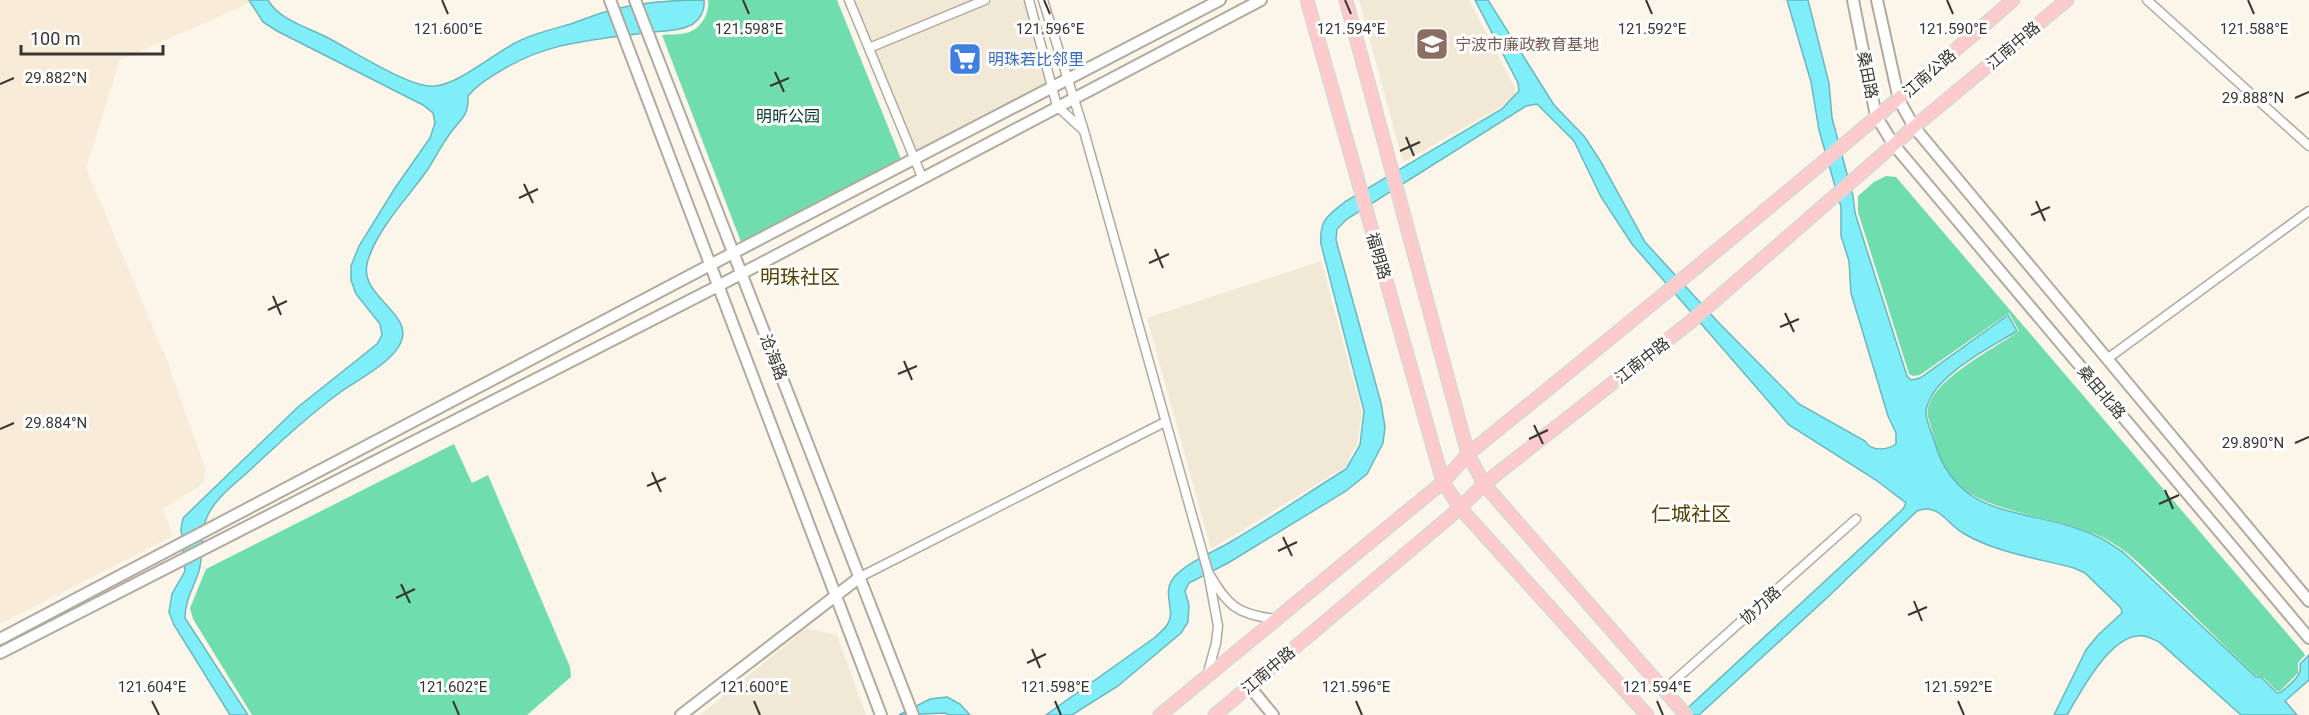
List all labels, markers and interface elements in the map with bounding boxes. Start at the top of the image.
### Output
scale bar [21,18,164,56]
street label: 江南中路 [1983,18,2044,73]
text: 121.600°E [414,20,483,38]
text: 121.598°E [715,20,784,38]
text: 121.596°E [1016,20,1085,38]
text: 121.594°E [1317,20,1386,38]
text: 121.592°E [1618,20,1687,38]
text: 121.590°E [1919,20,1988,38]
text: 121.588°E [2220,20,2289,38]
school or university icon: 宁波市廉政教育基地 [1414,26,1450,62]
text: 100 m [30,28,81,49]
place label: 宁波市廉政教育基地 [1455,35,1599,54]
supermarket icon: 明珠若比邻里 [947,41,983,77]
street label: 江南公路 [1899,45,1960,102]
place label: 明珠若比邻里 [988,50,1084,69]
street label: 桑田路 [1854,50,1881,100]
text: 29.882°N [25,69,87,87]
text: 29.888°N [2222,89,2284,107]
park label: 明昕公园 [756,107,820,126]
street label: 福明路 [1363,230,1394,282]
district label: 明珠社区 [760,265,840,289]
street label: 沧海路 [756,331,791,383]
street label: 江南中路 [1611,333,1673,388]
street label: 桑田北路 [2074,362,2129,423]
text: 29.884°N [25,414,87,432]
text: 29.890°N [2222,434,2284,452]
district label: 仁城社区 [1651,502,1731,526]
street label: 协力路 [1736,582,1785,628]
street label: 江南中路 [1238,643,1299,698]
text: 121.604°E [118,678,187,696]
text: 121.602°E [419,678,488,696]
text: 121.600°E [720,678,789,696]
text: 121.598°E [1021,678,1090,696]
text: 121.596°E [1322,678,1391,696]
text: 121.594°E [1623,678,1692,696]
text: 121.592°E [1924,678,1993,696]

